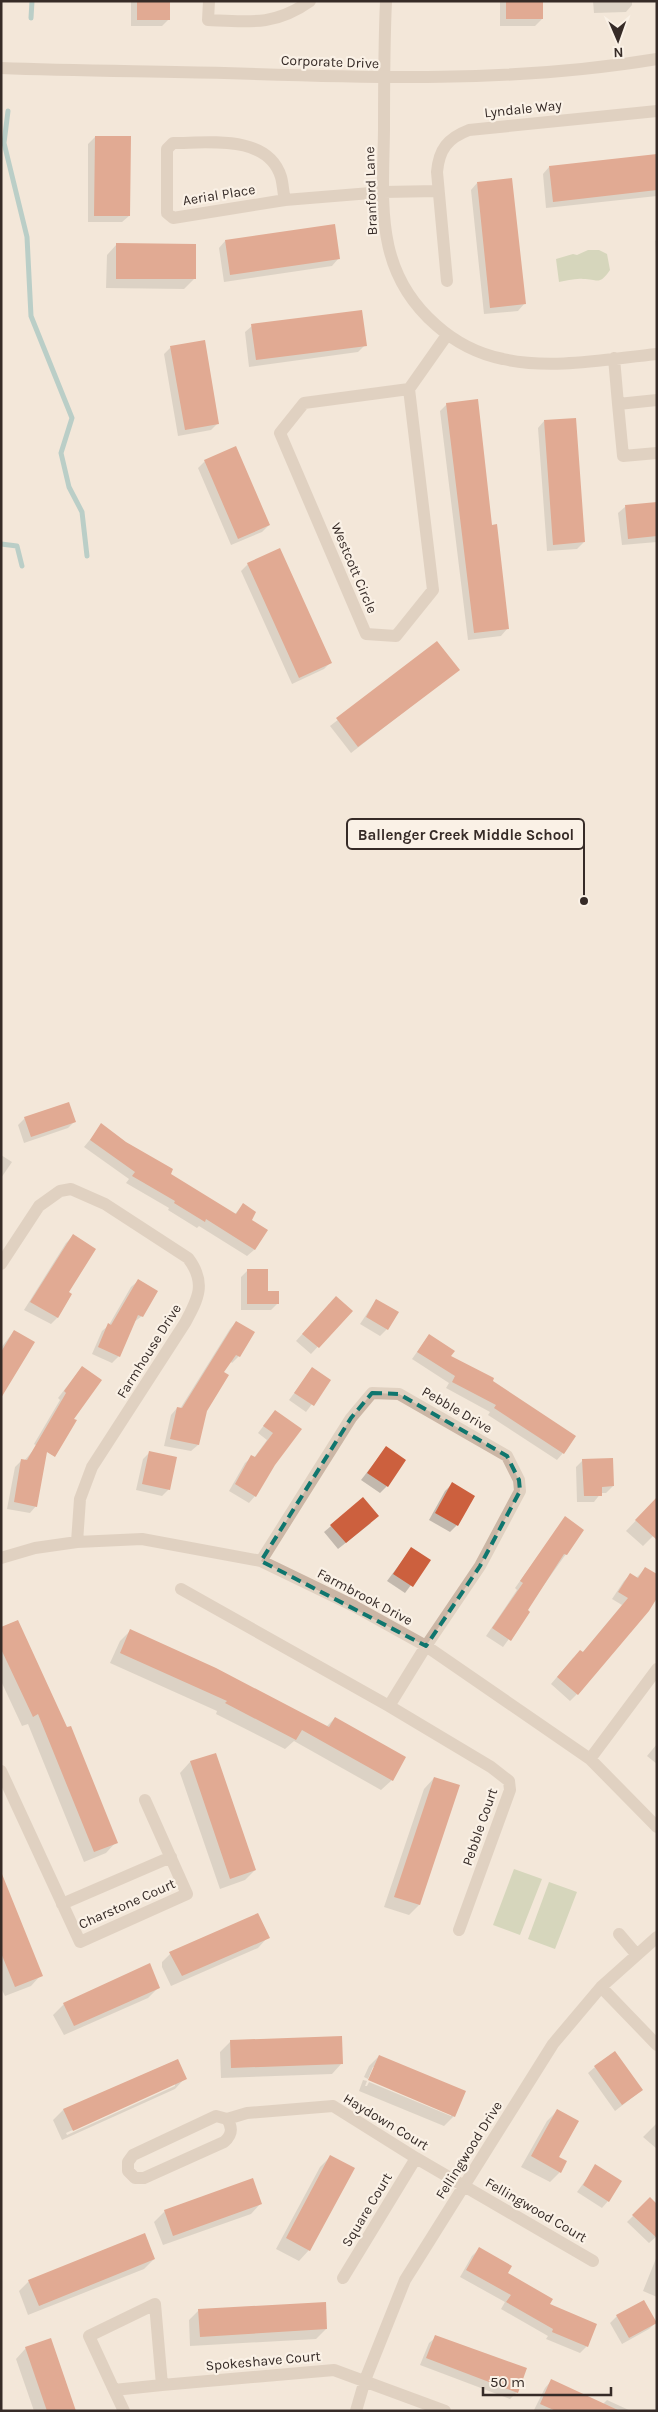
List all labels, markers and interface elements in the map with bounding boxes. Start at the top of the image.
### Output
north arrow [593,15,643,65]
text: N [613,44,624,61]
street label: Corporate Drive [281,52,379,72]
street label: Lyndale Way [483,96,563,122]
street label: Branford Lane [361,146,381,236]
street label: Aerial Place [182,181,256,209]
street label: Westcott Circle [327,520,381,616]
callout: Ballenger Creek Middle School [347,819,584,849]
text: Ballenger Creek Middle School [358,826,574,844]
street label: Farmhouse Drive [113,1301,185,1401]
street label: Pebble Drive [419,1383,495,1437]
street label: Farmbrook Drive [314,1565,416,1629]
street label: Pebble Court [459,1786,501,1868]
street label: Charstone Court [76,1875,178,1933]
street label: Haydown Court [340,2090,432,2154]
street label: Fellingwood Drive [432,2098,506,2202]
street label: Square Court [338,2170,396,2250]
street label: Fellingwood Court [482,2174,590,2246]
street label: Spokeshave Court [205,2347,321,2375]
scale bar [483,2364,610,2396]
text: 50 m [490,2373,525,2391]

